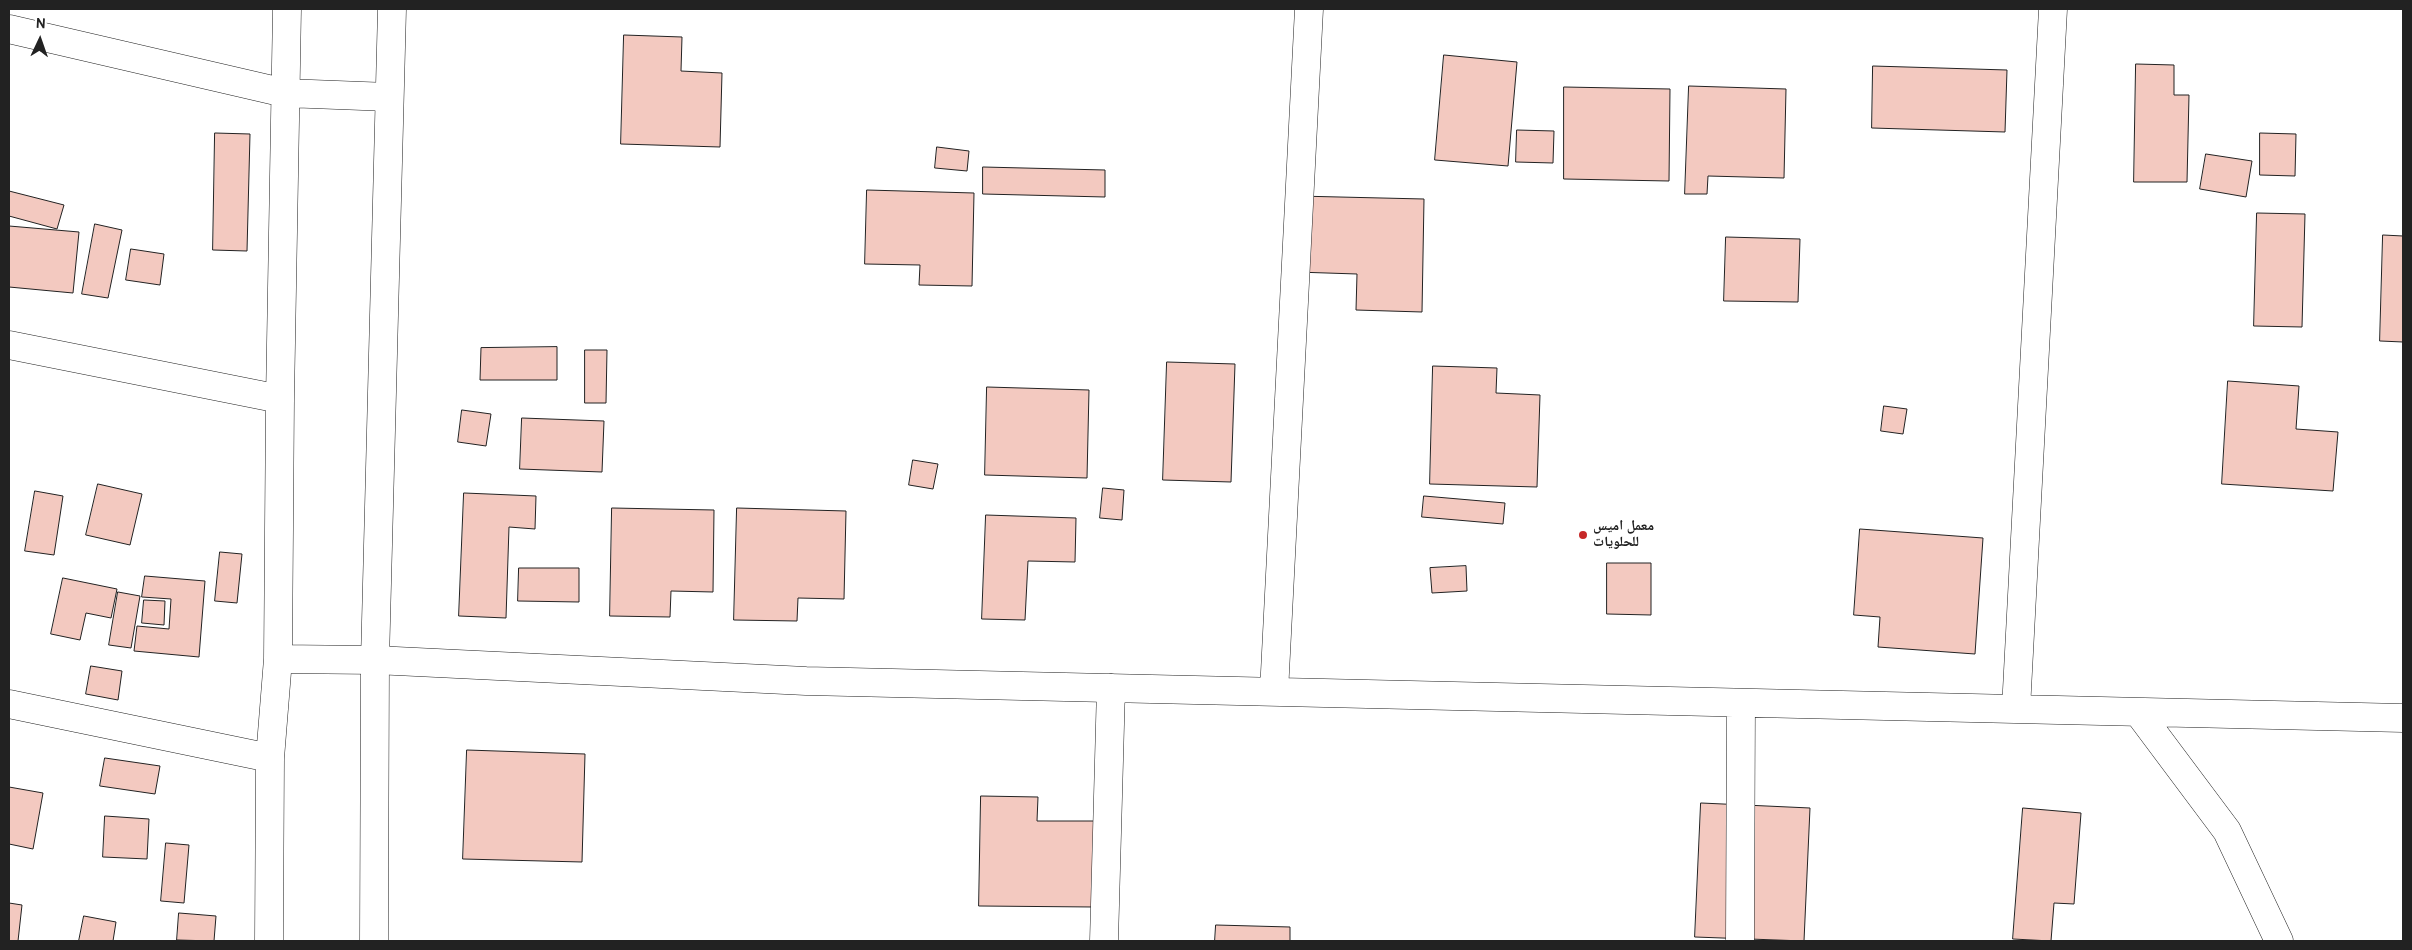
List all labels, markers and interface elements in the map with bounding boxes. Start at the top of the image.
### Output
north arrow [15,15,65,65]
text: N [35,16,46,33]
place label: معمل اميس للحلويات [1593,519,1654,552]
marker: معمل اميس للحلويات [1577,529,1589,541]

